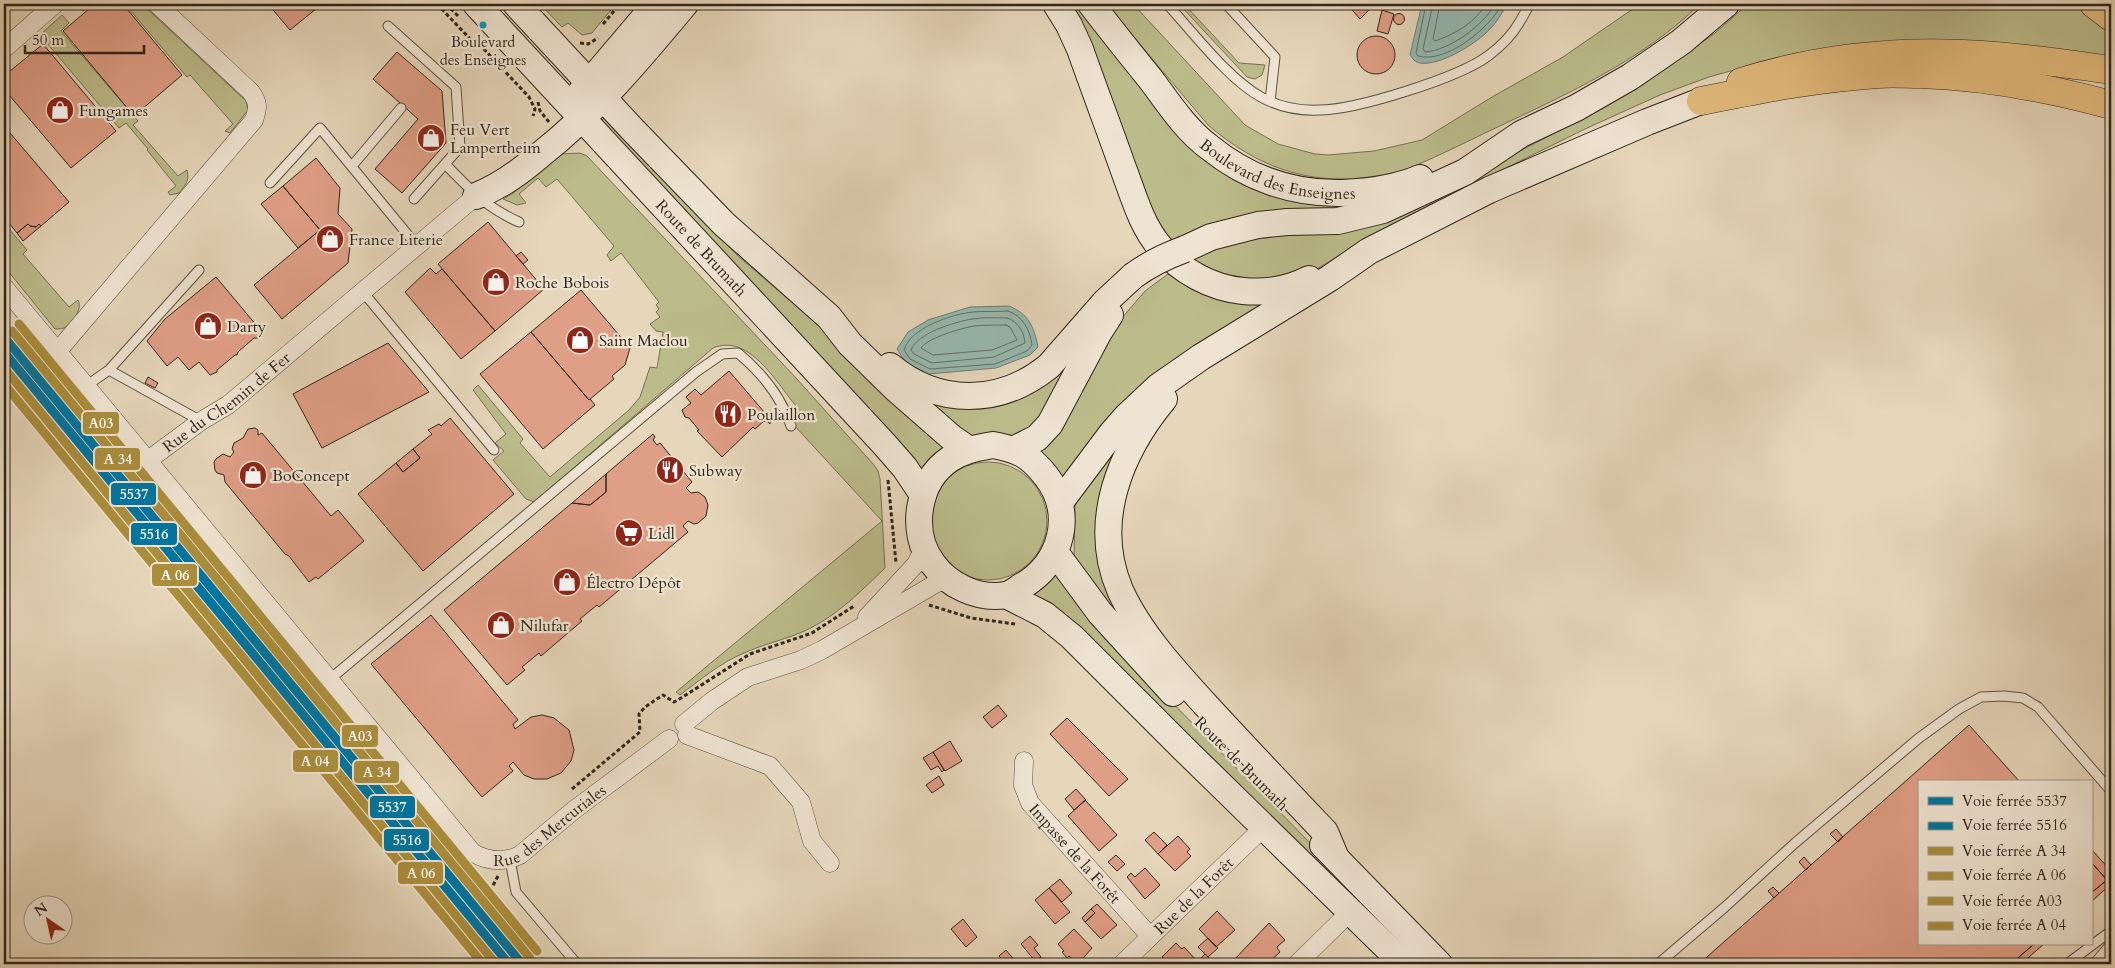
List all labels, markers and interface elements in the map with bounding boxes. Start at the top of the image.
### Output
marker: Boulevard des Enseignes [478,20,488,30]
scale bar [25,22,144,54]
text: 50 m [32,30,64,50]
place label: Boulevard des Enseignes [440,32,526,70]
shop icon: Fungames [45,95,75,125]
place label: Fungames [79,100,148,122]
place label: Feu Vert Lampertheim [450,119,541,159]
shop icon: Feu Vert Lampertheim [416,123,446,153]
street label: Boulevard des Enseignes [1195,134,1356,205]
street label: Route de Brumath [650,195,752,302]
shop icon: France Literie [315,224,345,254]
place label: France Literie [349,229,443,251]
shop icon: Roche Bobois [481,267,511,297]
place label: Roche Bobois [515,272,609,294]
shop icon: Darty [193,311,223,341]
place label: Darty [227,316,267,338]
shop icon: Saint Maclou [565,325,595,355]
place label: Saint Maclou [599,330,688,352]
street label: Rue du Chemin de Fer [158,347,295,458]
restaurant icon: Poulaillon [713,399,743,429]
place label: Poulaillon [747,404,815,426]
line badge: A03 [82,411,120,435]
text: A03 [89,414,113,433]
line badge: A 34 [94,447,141,471]
text: A 34 [104,450,132,469]
restaurant icon: Subway [655,455,685,485]
shop icon: BoConcept [238,460,268,490]
place label: Subway [689,460,743,482]
place label: BoConcept [272,465,350,487]
line badge: 5537 [110,482,157,506]
text: 5537 [120,485,148,504]
supermarket icon: Lidl [614,518,644,548]
line badge: 5516 [130,522,178,546]
place label: Lidl [648,523,675,545]
text: 5516 [140,525,168,544]
line badge: A 06 [151,563,198,587]
text: A 06 [161,566,189,585]
shop icon: Électro Dépôt [552,567,582,597]
place label: Électro Dépôt [586,572,681,594]
shop icon: Nilufar [486,610,516,640]
place label: Nilufar [520,615,569,637]
street label: Route de Brumath [1189,712,1293,816]
line badge: A03 [341,724,379,748]
text: A03 [348,727,372,746]
line badge: A 04 [292,749,339,773]
text: A 04 [301,752,329,771]
line badge: A 34 [353,760,400,784]
text: A 34 [363,763,391,782]
street label: Rue des Mercuriales [493,780,611,872]
legend [1918,780,2092,946]
text: Voie ferrée 5537 [1962,791,2067,811]
line badge: 5537 [369,795,416,819]
text: 5537 [378,798,406,817]
street label: Impasse de la Forêt [1024,799,1126,909]
text: Voie ferrée 5516 [1962,815,2067,835]
line badge: 5516 [383,828,430,852]
text: 5516 [393,831,421,850]
text: Voie ferrée A 34 [1962,841,2067,861]
street label: Rue de la Forêt [1149,852,1239,940]
line badge: A 06 [397,861,444,885]
text: A 06 [407,864,435,883]
text: Voie ferrée A 06 [1962,865,2067,885]
text: Voie ferrée A03 [1962,891,2062,911]
north arrow [22,896,72,946]
text: N [31,898,51,921]
text: Voie ferrée A 04 [1962,915,2067,935]

